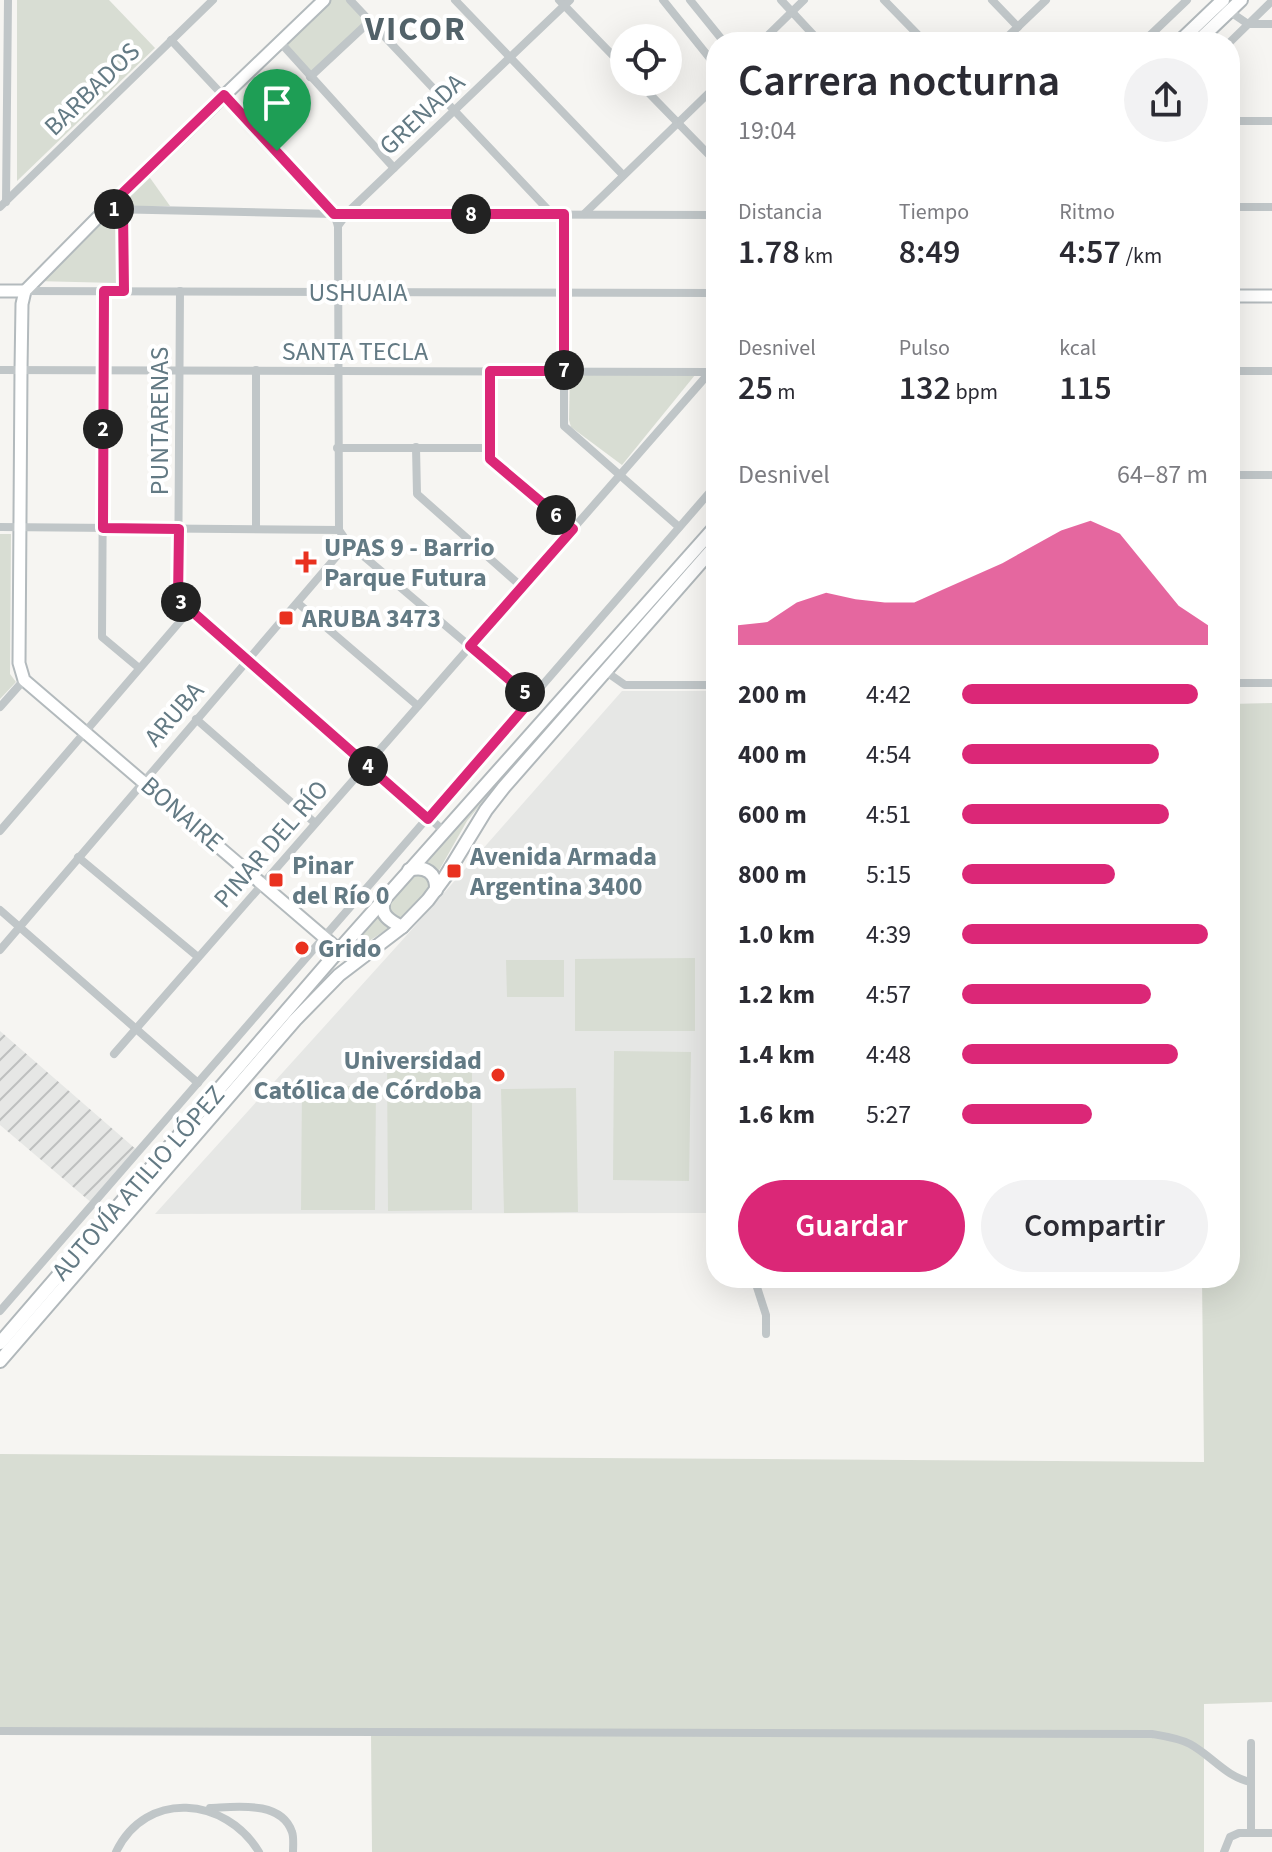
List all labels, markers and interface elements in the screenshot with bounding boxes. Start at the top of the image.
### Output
district label: VICOR [364,5,467,54]
map controls [610,24,682,96]
button: locate [610,24,682,96]
street label: BARBADOS [36,34,148,144]
text: Carrera nocturna [738,50,1060,113]
button: share [1124,58,1208,142]
street label: GRENADA [371,64,474,163]
pin [243,69,311,151]
icon: arrive [255,81,299,125]
text: 19:04 [738,112,796,149]
pin: 1 [94,189,134,229]
text: 1 [108,193,120,225]
pin: 8 [451,194,491,234]
text: Distancia [738,196,822,228]
text: Tiempo [899,196,969,228]
text: Ritmo [1059,196,1115,228]
text: 8 [465,198,477,230]
text: 1.78 [738,228,800,277]
text: 8:49 [899,228,960,277]
text: 4:57 [1059,228,1121,277]
text: km [800,240,833,272]
text: /km [1121,240,1162,272]
street label: USHUAIA [309,274,408,311]
text: Desnivel [738,332,816,364]
text: Pulso [899,332,950,364]
text: kcal [1059,332,1096,364]
street label: SANTA TECLA [282,333,429,370]
street label: PUNTARENAS [141,347,178,495]
pin: 7 [544,350,584,390]
text: 7 [558,354,570,386]
text: 25 [738,364,773,413]
text: 132 [899,364,951,413]
text: 115 [1059,364,1112,413]
text: m [773,376,796,408]
text: bpm [951,376,998,408]
pin: 2 [83,409,123,449]
text: 2 [97,413,109,445]
text: Desnivel [738,456,830,493]
text: 64–87 m [1117,456,1208,493]
pin: 6 [536,495,576,535]
text: 6 [550,499,562,531]
place label: UPAS 9 - Barrio Parque Futura [324,529,495,596]
marker: UPAS 9 - Barrio Parque Futura [295,551,317,573]
pin: 3 [161,582,201,622]
text: 3 [175,586,187,618]
place label: ARUBA 3473 [301,600,441,637]
marker: ARUBA 3473 [277,609,295,627]
pin: 5 [505,672,545,712]
street label: ARUBA [135,673,213,754]
text: 5 [519,676,531,708]
text: 200 m [738,676,807,713]
text: 4:42 [866,676,911,713]
text: 400 m [738,736,807,773]
text: 4:54 [866,736,911,773]
pin: 4 [348,746,388,786]
text: 4 [362,750,374,782]
street label: BONAIRE [133,768,231,860]
street label: PINAR DEL RÍO [205,772,337,916]
text: 600 m [738,796,807,833]
text: 4:51 [866,796,911,833]
place label: Avenida Armada Argentina 3400 [469,838,657,905]
place label: Pinar del Río 0 [292,847,389,914]
text: 800 m [738,856,807,893]
text: 5:15 [866,856,911,893]
marker: Avenida Armada Argentina 3400 [445,862,463,880]
marker: Pinar del Río 0 [267,871,285,889]
text: 1.0 km [738,916,815,953]
text: 4:39 [866,916,911,953]
place label: Grido [318,930,381,967]
marker: Grido [293,939,311,957]
text: 1.2 km [738,976,815,1013]
text: 4:57 [866,976,911,1013]
text: 1.4 km [738,1036,815,1073]
text: 4:48 [866,1036,911,1073]
place label: Universidad Católica de Córdoba [253,1042,482,1109]
marker: Universidad Católica de Córdoba [489,1066,507,1084]
street label: AUTOVÍA ATILIO LÓPEZ [43,1077,233,1289]
text: 1.6 km [738,1096,815,1133]
text: 5:27 [866,1096,911,1133]
button: Guardar [738,1180,965,1272]
button: Compartir [981,1180,1208,1272]

